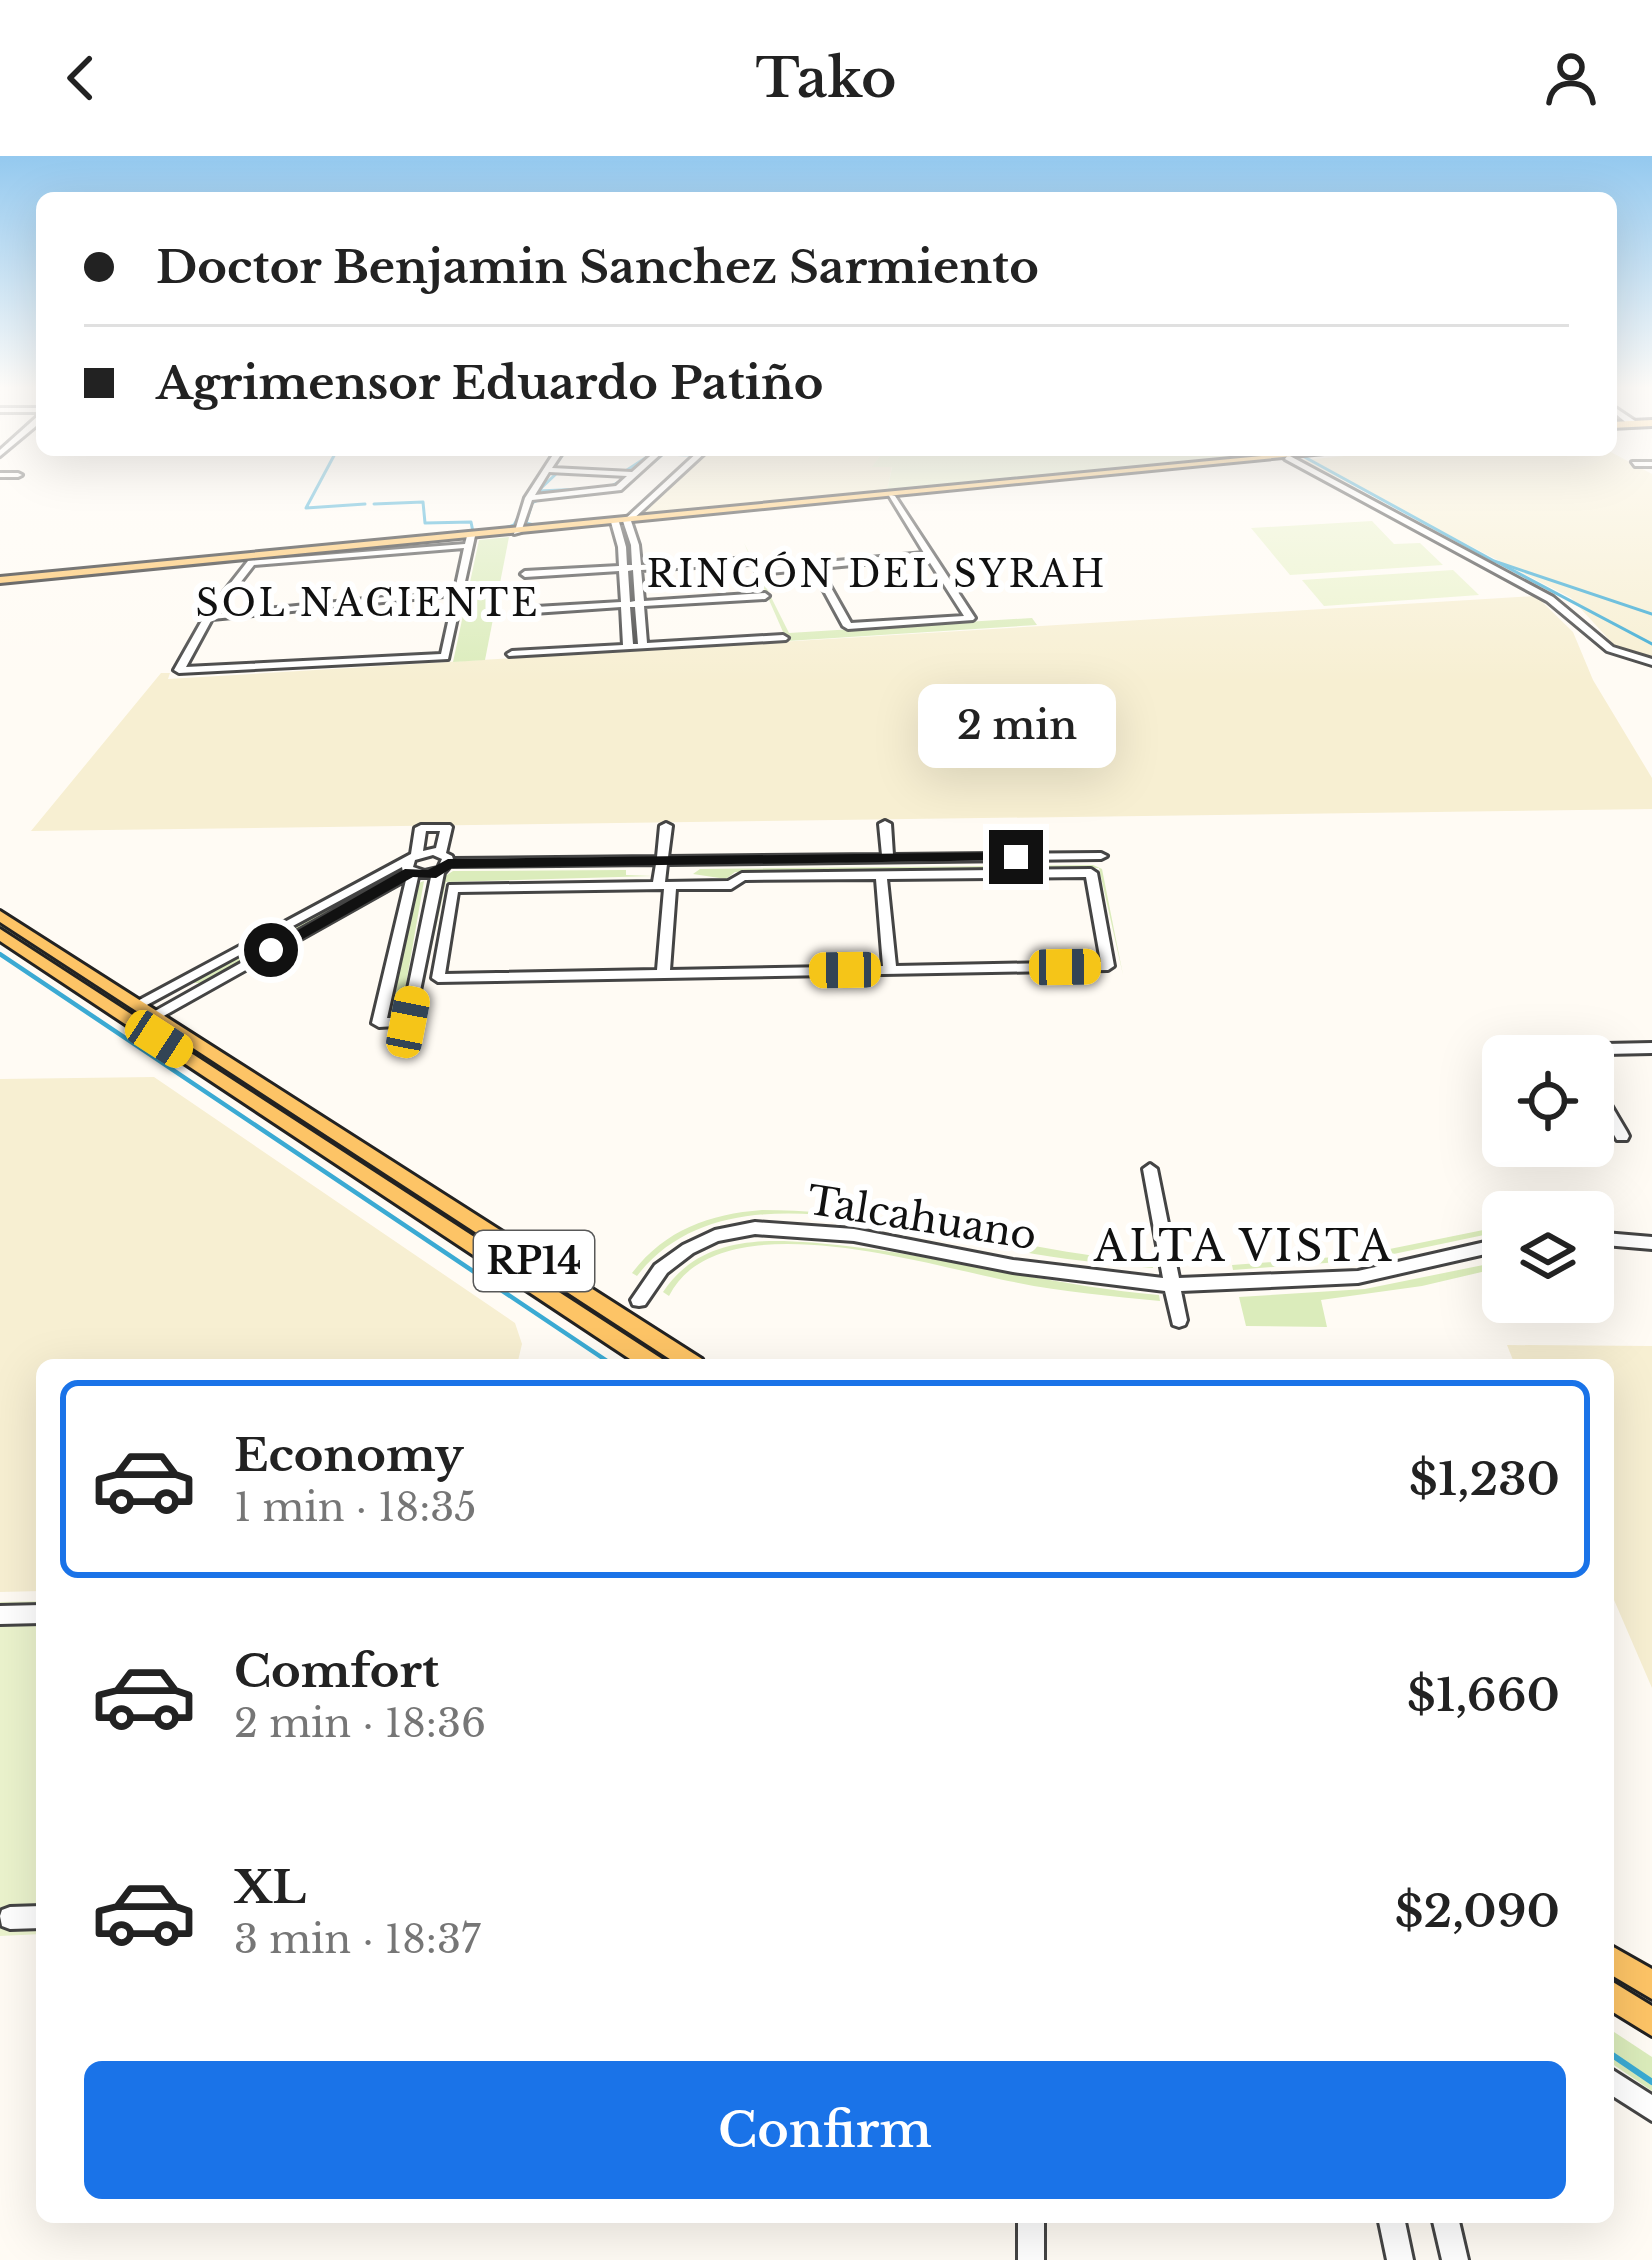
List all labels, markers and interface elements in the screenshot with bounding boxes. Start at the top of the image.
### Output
icon: back [48,45,114,111]
text: Tako [756,45,896,112]
icon: person [1538,45,1604,111]
text: Doctor Benjamin Sanchez Sarmiento [156,239,1039,295]
text: Agrimensor Eduardo Patiño [156,355,824,411]
district label: RINCÓN DEL SYRAH [647,551,1107,597]
district label: SOL NACIENTE [196,581,540,626]
callout: 2 min [917,683,1115,767]
text: 2 min [957,701,1077,750]
route end [989,830,1043,884]
route start [244,923,298,977]
car [1029,948,1101,986]
car [809,951,881,989]
car [383,983,433,1061]
car [119,1004,199,1074]
map controls [1482,1035,1614,1323]
button: locate [1482,1035,1614,1167]
street label: Talcahuano [804,1176,1040,1260]
button: layers [1482,1191,1614,1323]
district label: ALTA VISTA [1093,1220,1394,1272]
road number: RP14 [474,1231,594,1291]
icon: car [90,1425,198,1533]
text: Economy [234,1427,464,1483]
text: $1,230 [1409,1451,1560,1507]
text: 1 min · 18:35 [234,1483,476,1532]
icon: car [90,1641,198,1749]
text: Comfort [234,1643,439,1699]
text: $1,660 [1407,1667,1560,1723]
text: 2 min · 18:36 [234,1699,486,1748]
icon: car [90,1857,198,1965]
text: XL [234,1859,306,1915]
text: $2,090 [1395,1883,1560,1939]
text: 3 min · 18:37 [234,1915,480,1964]
button: Confirm [84,2061,1566,2199]

